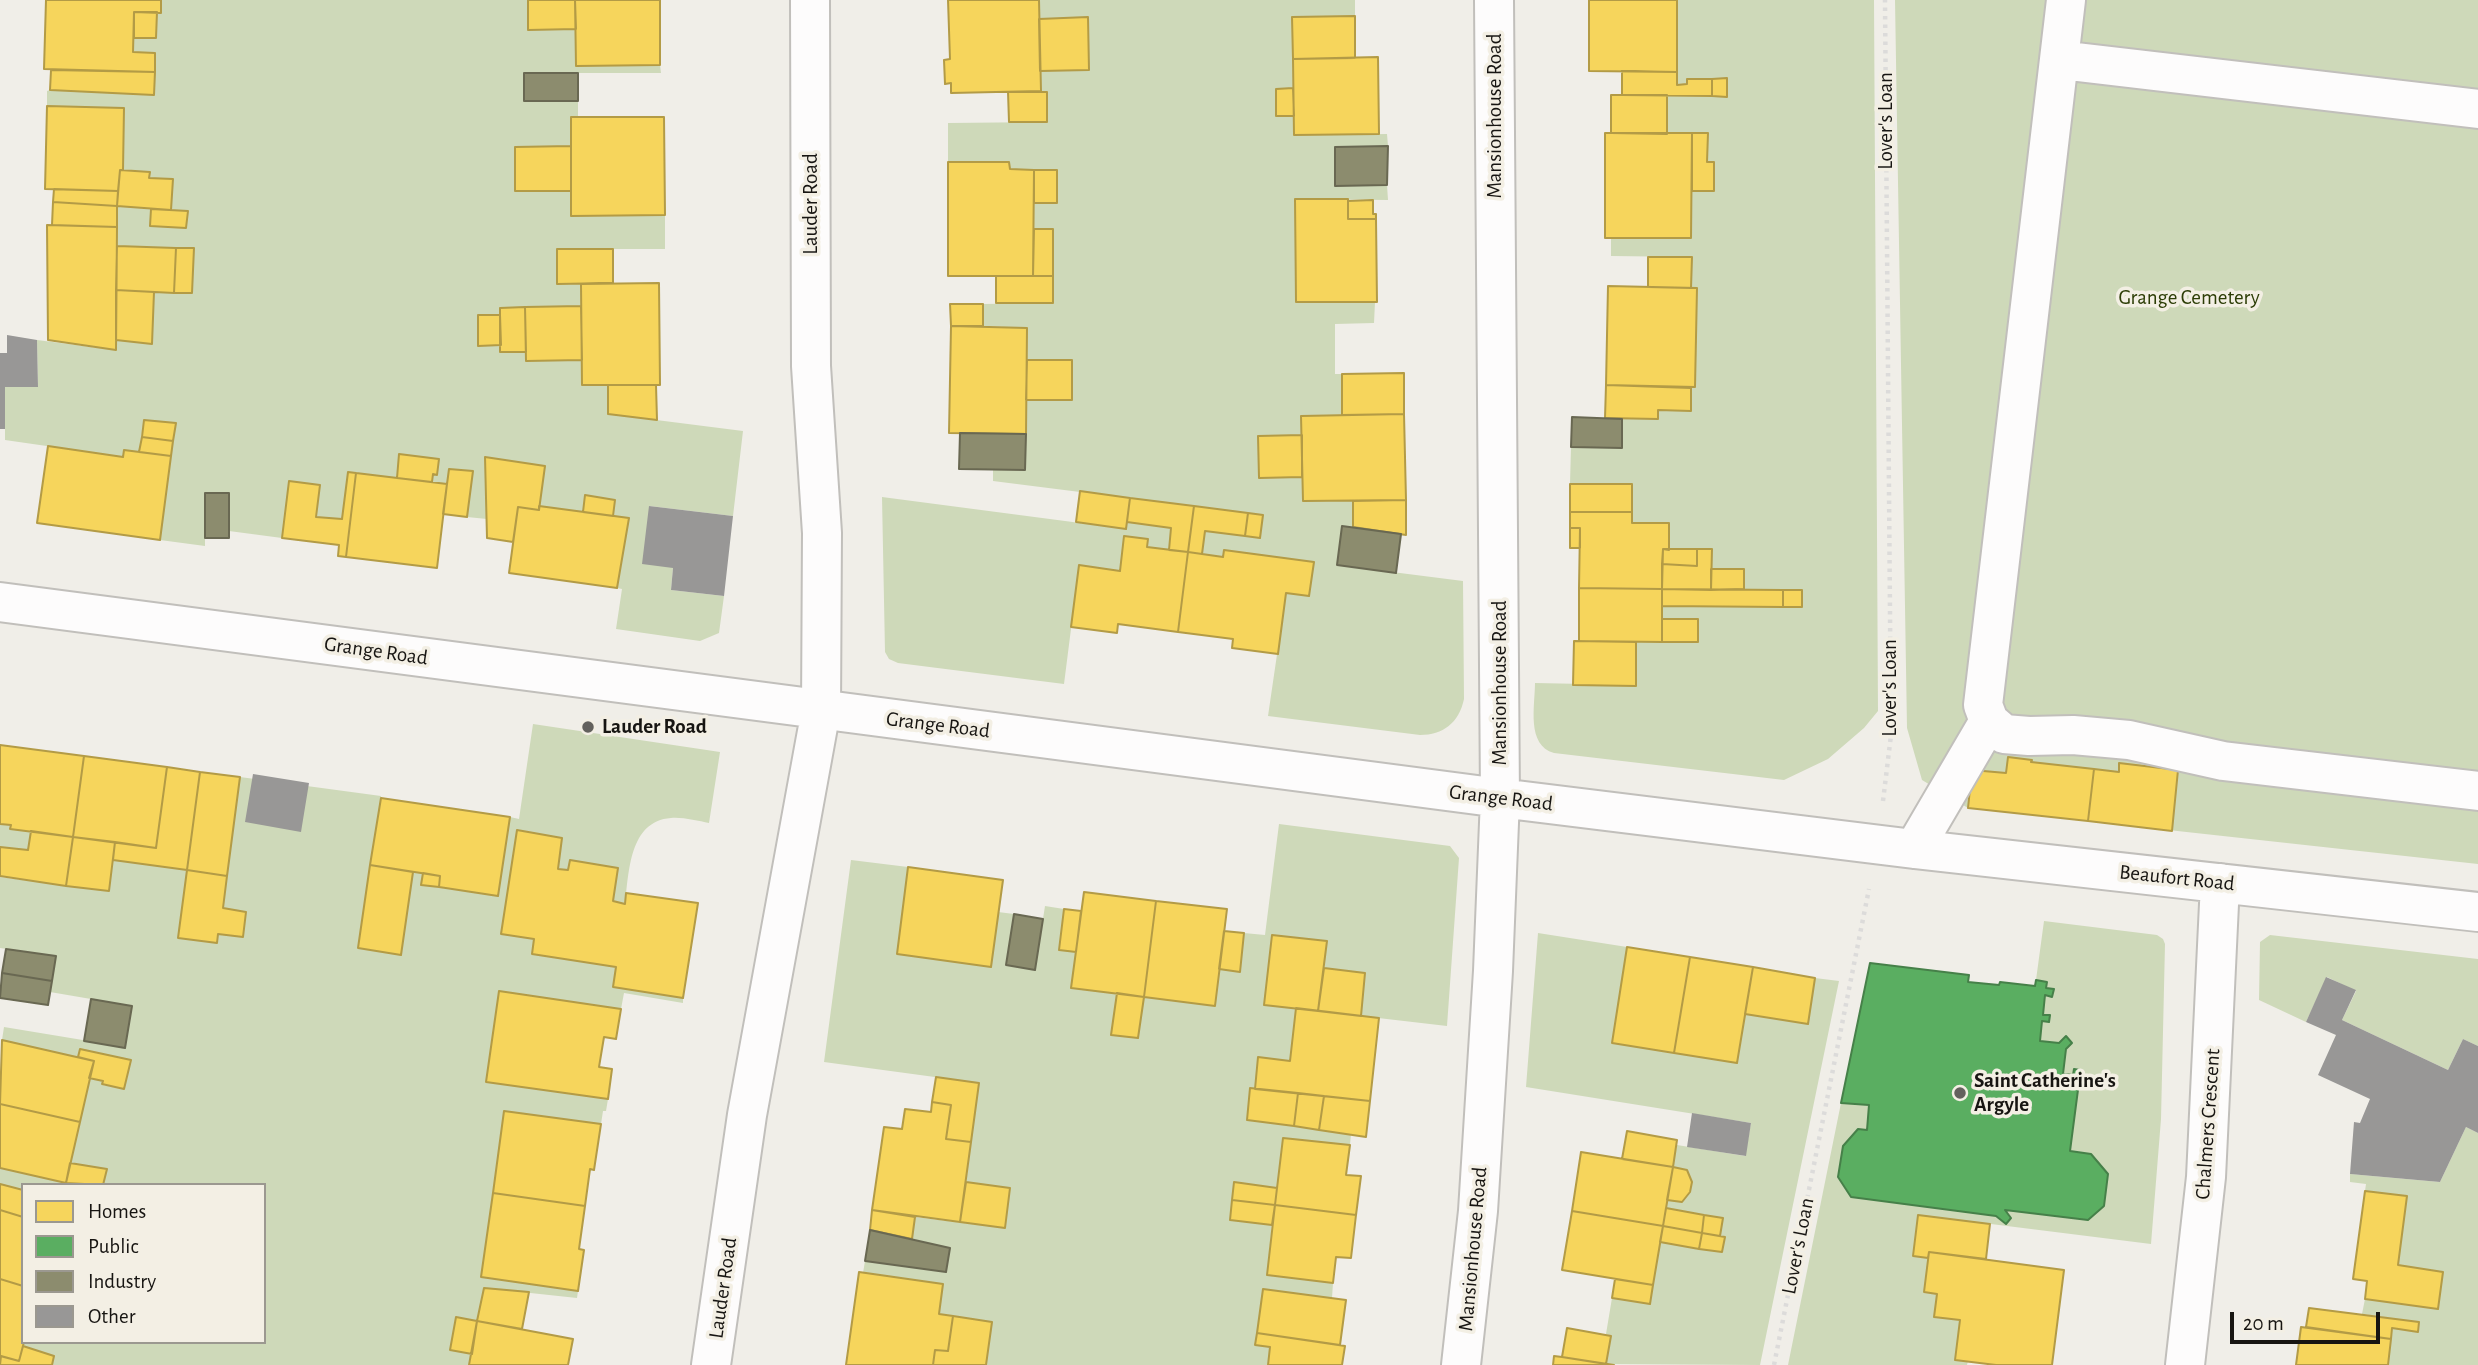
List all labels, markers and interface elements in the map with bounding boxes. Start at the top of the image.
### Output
street label: Mansionhouse Road [1482,33,1508,199]
street label: Lover's Loan [1873,72,1899,170]
street label: Lauder Road [798,153,824,255]
park label: Grange Cemetery [2118,285,2260,311]
street label: Mansionhouse Road [1487,600,1513,766]
street label: Grange Road [323,631,429,671]
street label: Lover's Loan [1877,639,1903,737]
street label: Grange Road [885,706,991,744]
place label: Lauder Road [602,714,707,740]
marker: Lauder Road [580,719,596,735]
street label: Grange Road [1448,779,1554,817]
street label: Beaufort Road [2118,859,2236,897]
street label: Chalmers Crescent [2190,1048,2226,1200]
place label: Saint Catherine's Argyle [1974,1068,2116,1118]
marker: Saint Catherine's Argyle [1952,1085,1968,1101]
street label: Mansionhouse Road [1453,1166,1493,1332]
legend [21,1183,266,1344]
street label: Lover's Loan [1776,1196,1820,1296]
text: Homes [88,1201,146,1222]
text: Public [88,1236,138,1257]
street label: Lauder Road [703,1236,743,1340]
text: Industry [88,1271,156,1292]
scale bar [2233,1298,2384,1342]
text: Other [88,1306,135,1327]
text: 20 m [2243,1313,2284,1334]

